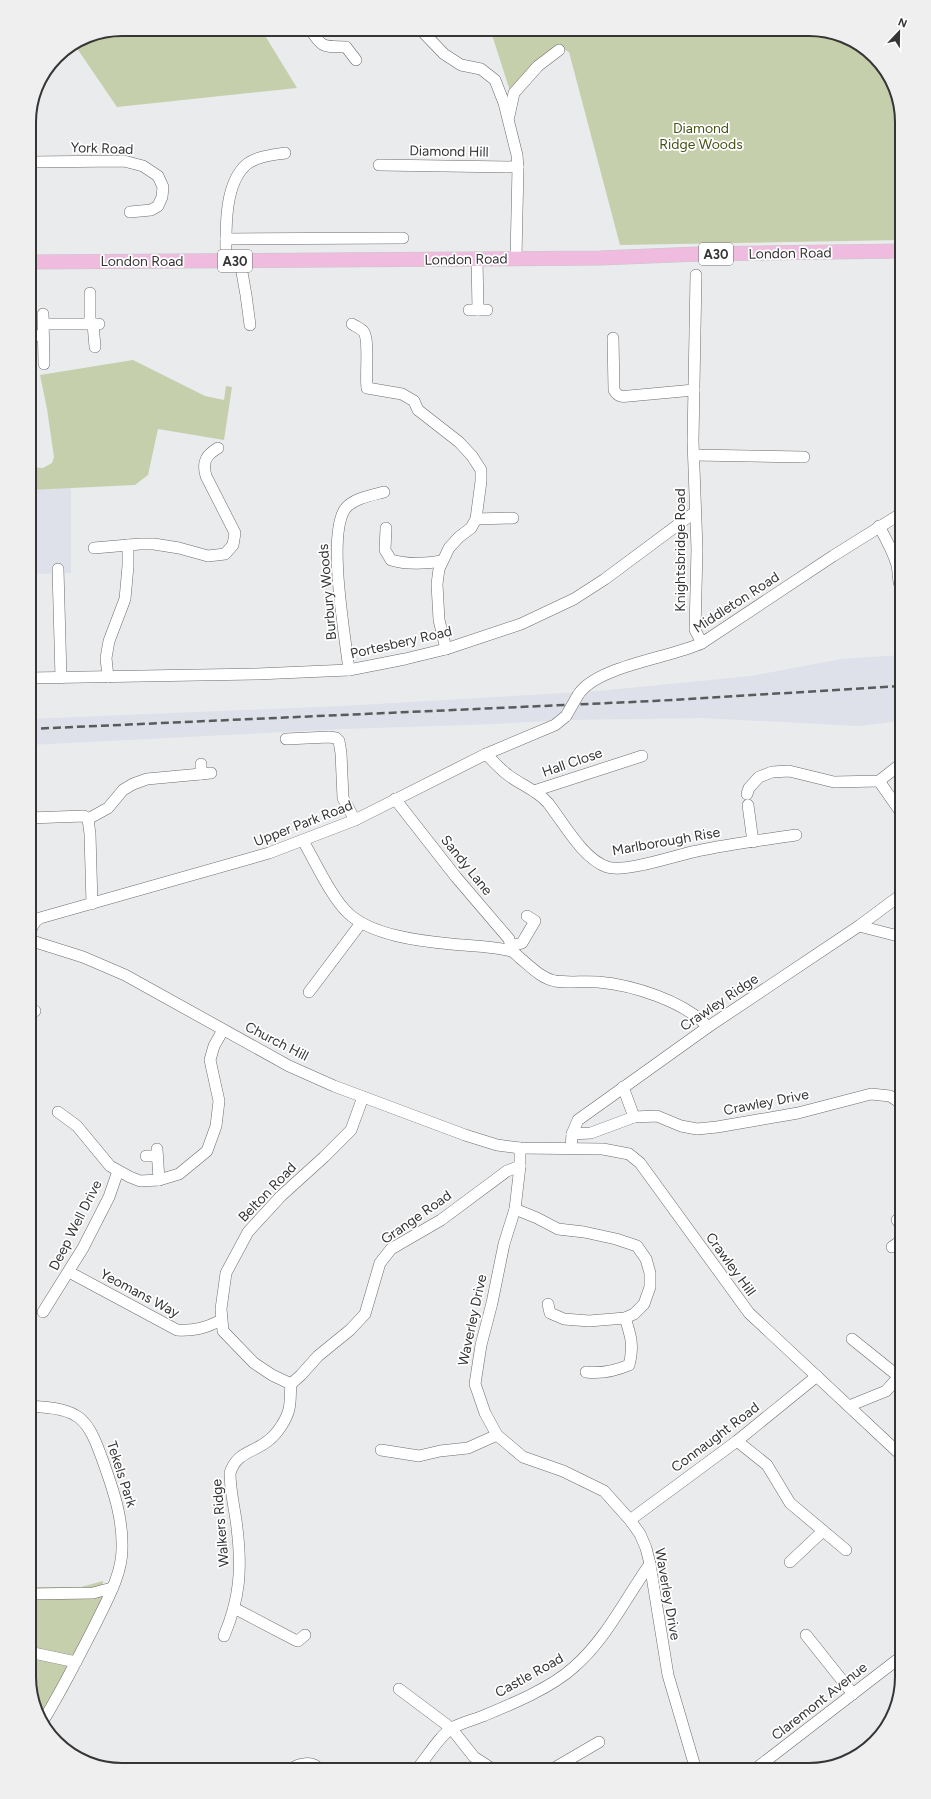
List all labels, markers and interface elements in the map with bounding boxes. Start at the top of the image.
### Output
north arrow [879,12,919,52]
text: N [896,16,909,31]
park label: Diamond Ridge Woods [659,120,743,153]
street label: York Road [70,139,134,158]
street label: Diamond Hill [409,142,489,161]
road number: A30 [699,243,733,265]
street label: London Road [748,244,832,263]
road number: A30 [218,250,252,272]
street label: London Road [424,250,508,269]
street label: London Road [100,253,184,270]
street label: Knightsbridge Road [672,488,689,612]
street label: Burbury Woods [315,543,340,641]
street label: Middleton Road [690,568,782,637]
street label: Portesbery Road [349,623,454,662]
street label: Hall Close [540,744,605,781]
street label: Upper Park Road [251,797,355,850]
street label: Marlborough Rise [611,824,722,859]
street label: Sandy Lane [437,832,496,899]
street label: Crawley Ridge [677,970,762,1035]
street label: Church Hill [242,1018,311,1065]
street label: Crawley Drive [722,1086,811,1119]
street label: Belton Road [235,1159,300,1226]
street label: Deep Well Drive [45,1177,106,1273]
street label: Grange Road [378,1187,455,1248]
street label: Crawley Hill [702,1229,759,1299]
street label: Yeomans Way [97,1265,183,1322]
street label: Waverley Drive [454,1272,491,1367]
street label: Connaught Road [668,1399,763,1476]
street label: Tekels Park [103,1439,140,1510]
street label: Walkers Ridge [208,1478,233,1568]
street label: Waverley Drive [651,1547,684,1642]
street label: Castle Road [492,1650,566,1701]
street label: Claremont Avenue [768,1659,871,1744]

